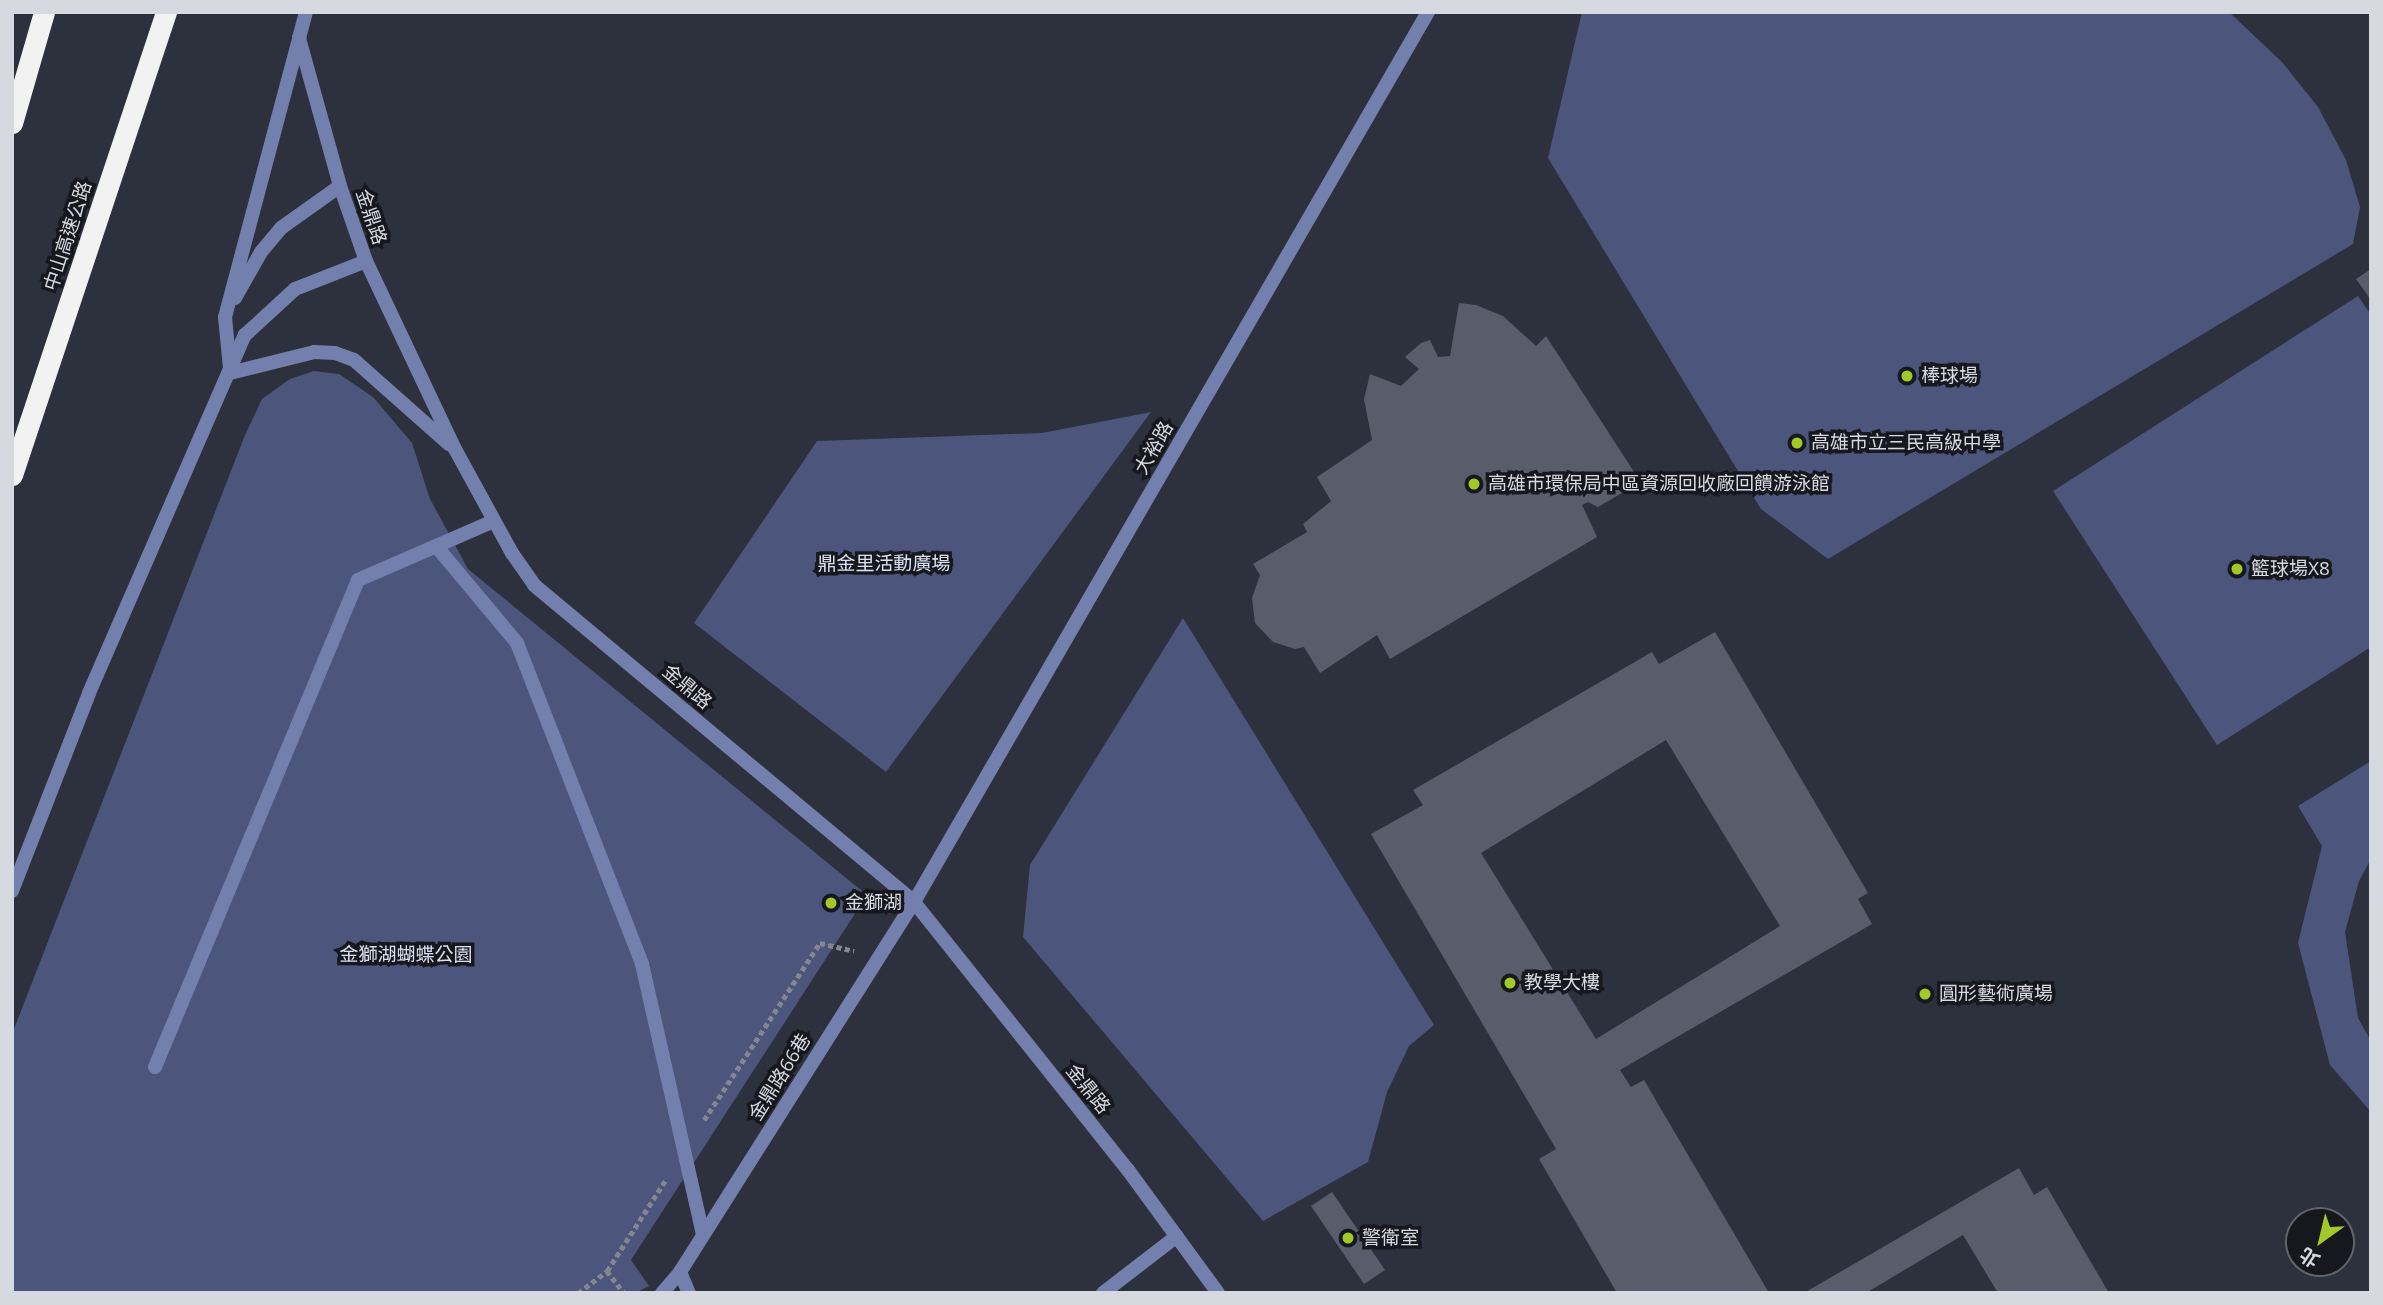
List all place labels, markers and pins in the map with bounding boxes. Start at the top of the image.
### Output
place label: 棒球場 [1921,365,1978,387]
marker: 棒球場 [1899,368,1915,384]
place label: 高雄市立三民高級中學 [1811,432,2001,454]
marker: 高雄市立三民高級中學 [1789,435,1805,451]
place label: 高雄市環保局中區資源回收廠回饋游泳館 [1488,473,1830,495]
marker: 高雄市環保局中區資源回收廠回饋游泳館 [1466,476,1482,492]
place label: 籃球場X8 [2251,558,2330,580]
marker: 籃球場X8 [2229,561,2245,577]
place label: 金獅湖 [845,892,902,914]
marker: 金獅湖 [823,895,839,911]
place label: 教學大樓 [1524,972,1600,994]
marker: 教學大樓 [1502,975,1518,991]
place label: 圓形藝術廣場 [1939,983,2053,1005]
marker: 圓形藝術廣場 [1917,986,1933,1002]
place label: 警衛室 [1362,1227,1419,1249]
marker: 警衛室 [1340,1230,1356,1246]

